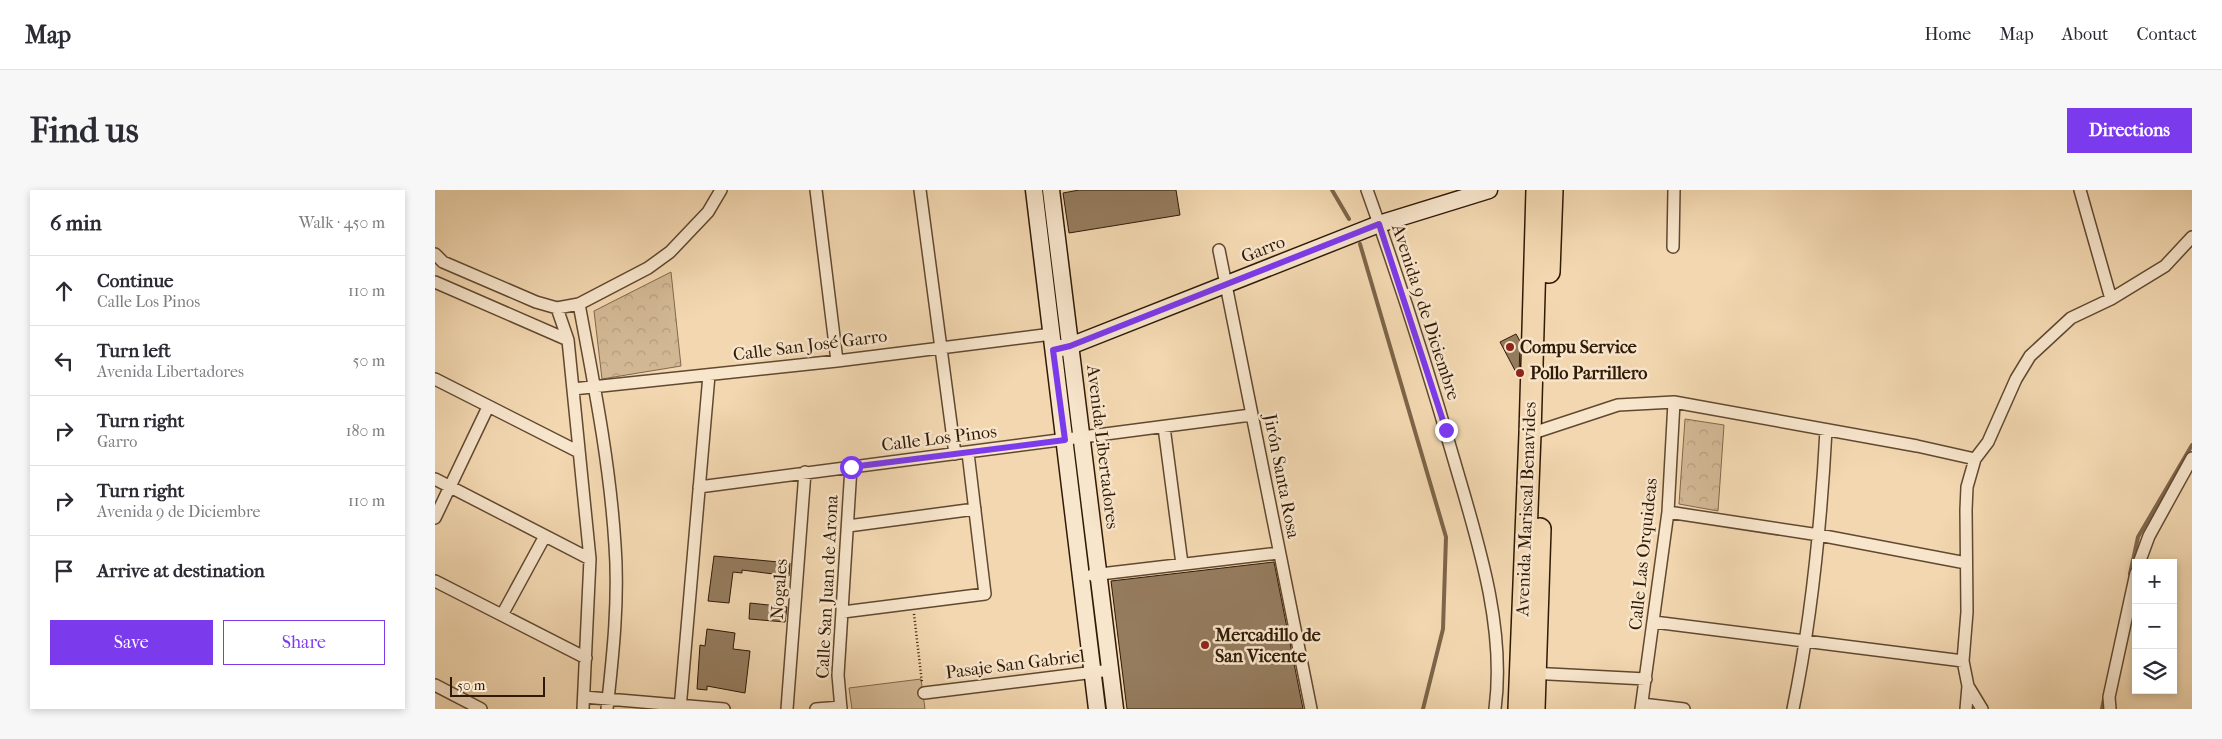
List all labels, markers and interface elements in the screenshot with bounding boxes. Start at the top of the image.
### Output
text: Map [25,21,71,49]
text: Home [1924,24,1971,45]
text: Map [1999,24,2034,45]
text: About [2062,24,2108,45]
text: Contact [2136,24,2197,45]
button: Directions [2067,108,2192,153]
text: Find us [30,110,139,151]
text: 6 min [50,211,102,235]
text: Walk · 450 m [299,213,385,232]
street label: Avenida 9 de Diciembre [1387,220,1464,403]
street label: Garro [1238,231,1288,268]
text: Continue [97,270,173,292]
icon: ahead [50,277,78,305]
text: 110 m [348,281,385,300]
text: Calle Los Pinos [97,292,200,311]
street label: Calle San José Garro [732,326,888,365]
place label: Compu Service [1520,337,1637,358]
text: Turn left [97,340,171,362]
marker: Compu Service [1504,341,1516,353]
icon: left [50,347,78,375]
text: 50 m [353,351,385,370]
text: Avenida Libertadores [97,362,244,381]
street label: Avenida Libertadores [1082,363,1123,531]
place label: Pollo Parrillero [1530,363,1647,384]
marker: Pollo Parrillero [1514,367,1526,379]
street label: Avenida Mariscal Benavides [1512,401,1541,618]
text: Turn right [97,410,184,432]
street label: Jirón Santa Rosa [1259,410,1304,541]
icon: right [50,417,78,445]
route end [1435,419,1458,442]
text: 180 m [346,421,385,440]
street label: Calle Los Pinos [880,421,998,456]
text: Garro [97,432,137,451]
route start [840,456,863,479]
street label: Calle Las Orquideas [1625,477,1662,631]
text: Turn right [97,480,184,502]
icon: right [50,487,78,515]
text: 110 m [348,491,385,510]
street label: Calle San Juan de Arona [812,494,843,679]
text: Avenida 9 de Diciembre [97,502,261,521]
icon: arrive [50,557,78,585]
street label: Nogales [767,558,792,620]
map controls [2132,559,2177,694]
button: + [2132,559,2177,604]
text: Arrive at destination [97,560,265,582]
button: − [2132,604,2177,649]
button: Save [50,620,213,665]
button: Share [223,620,385,665]
place label: Mercadillo de San Vicente [1214,625,1321,667]
marker: Mercadillo de San Vicente [1199,639,1211,651]
street label: Pasaje San Gabriel [944,646,1086,683]
button: layers [2132,649,2177,694]
scale bar [450,674,545,697]
text: 50 m [457,677,485,694]

